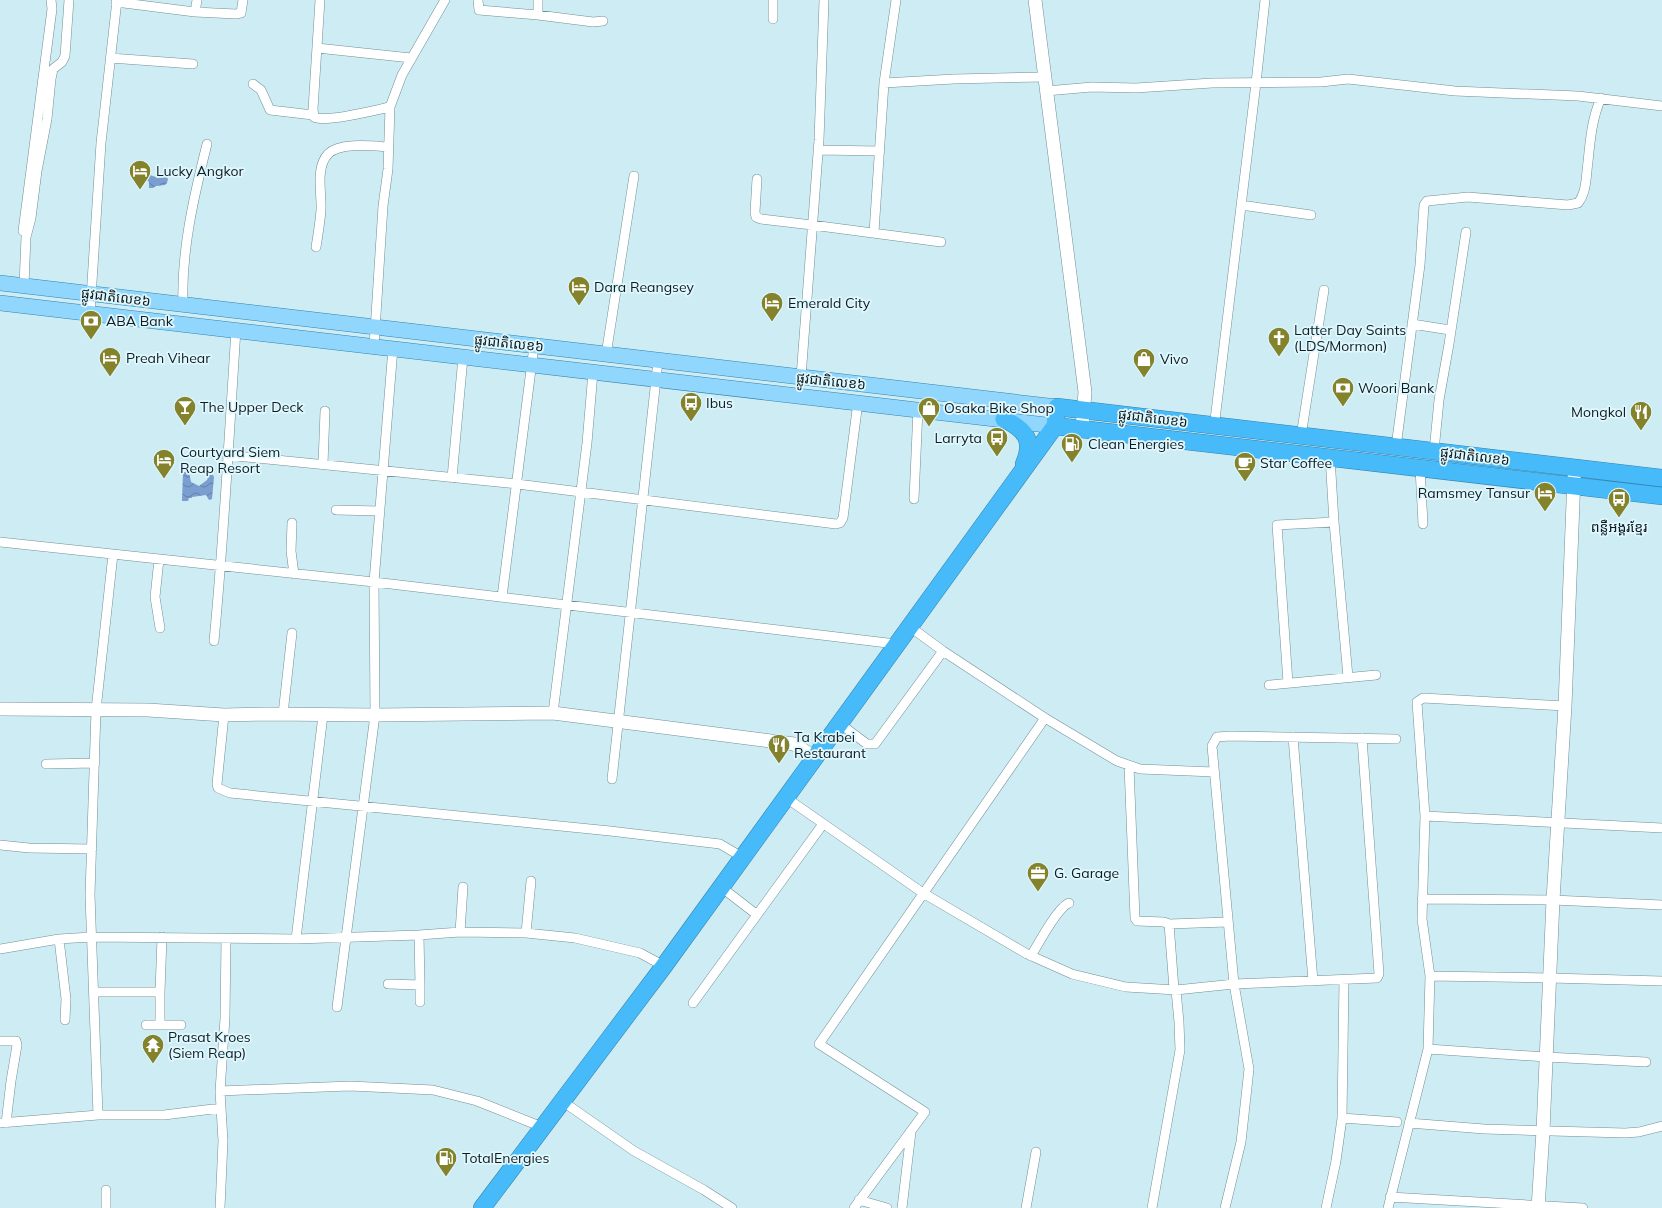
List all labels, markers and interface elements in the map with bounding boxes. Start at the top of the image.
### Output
hotel icon: Lucky Angkor [127,158,153,191]
place label: Lucky Angkor [156,162,245,180]
hotel icon: Dara Reangsey [566,274,592,307]
place label: Dara Reangsey [594,278,695,296]
street label: ផ្លូវជាតិលេខ៦ [80,284,152,313]
hotel icon: Emerald City [759,290,785,323]
place label: Emerald City [788,294,871,312]
bank icon: ABA Bank [78,308,104,341]
place label: ABA Bank [106,312,174,330]
place label: Latter Day Saints (LDS/Mormon) [1294,321,1406,355]
church icon: Latter Day Saints (LDS/Mormon) [1266,325,1292,358]
street label: ផ្លូវជាតិលេខ៦ [473,330,545,359]
hotel icon: Preah Vihear [97,345,123,378]
shop icon: Vivo [1131,346,1157,379]
place label: Preah Vihear [126,349,211,367]
place label: Vivo [1160,350,1188,368]
street label: ផ្លូវជាតិលេខ៦ [795,368,867,397]
bank icon: Woori Bank [1330,375,1356,408]
place label: Woori Bank [1358,379,1435,397]
bus stop icon: Ibus [678,390,704,423]
bar icon: The Upper Deck [172,394,198,427]
place label: Ibus [706,394,733,412]
shop icon: Osaka Bike Shop [916,395,942,428]
place label: The Upper Deck [200,398,304,416]
place label: Osaka Bike Shop [944,399,1054,417]
restaurant icon: Mongkol [1628,399,1654,432]
place label: Mongkol [1571,403,1626,421]
street label: ផ្លូវជាតិលេខ៦ [1117,405,1189,434]
bus stop icon: Larryta [984,425,1010,458]
place label: Larryta [935,429,982,447]
fuel station icon: Clean Energies [1059,431,1085,464]
place label: Clean Energies [1088,435,1184,453]
place label: Courtyard Siem Reap Resort [180,443,280,477]
street label: ផ្លូវជាតិលេខ៦ [1439,443,1511,472]
hotel icon: Courtyard Siem Reap Resort [151,447,177,480]
cafe icon: Star Coffee [1232,450,1258,483]
place label: Star Coffee [1260,454,1332,472]
hotel icon: Ramsmey Tansur [1532,480,1558,513]
place label: Ramsmey Tansur [1418,484,1531,502]
bus stop icon: ពន្លឺអង្គរខ្មែរ [1606,486,1632,519]
place label: ពន្លឺអង្គរខ្មែរ [1591,518,1647,536]
place label: Ta Krabei Restaurant [794,728,866,762]
restaurant icon: Ta Krabei Restaurant [766,732,792,765]
office icon: G. Garage [1025,860,1051,893]
place label: G. Garage [1054,864,1119,882]
place label: Prasat Kroes (Siem Reap) [168,1028,251,1062]
temple icon: Prasat Kroes (Siem Reap) [140,1032,166,1065]
fuel station icon: TotalEnergies [433,1145,459,1178]
place label: TotalEnergies [462,1149,549,1167]

